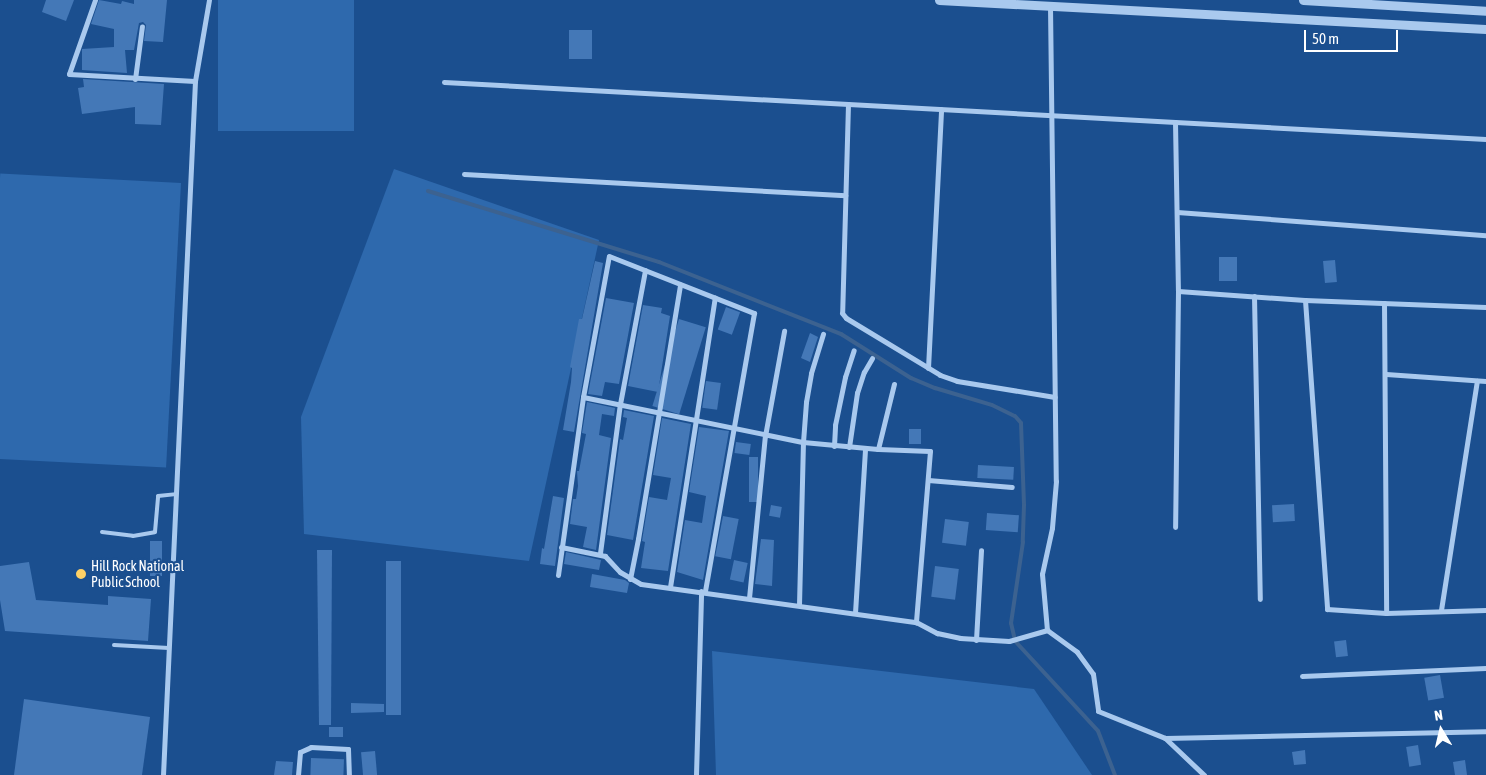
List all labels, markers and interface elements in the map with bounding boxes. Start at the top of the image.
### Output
scale bar [1306,20,1400,52]
text: 50 m [1312,30,1339,47]
place label: Hill Rock National Public School [91,558,184,590]
marker: Hill Rock National Public School [75,568,87,580]
north arrow [1416,705,1466,755]
text: N [1433,707,1444,724]

